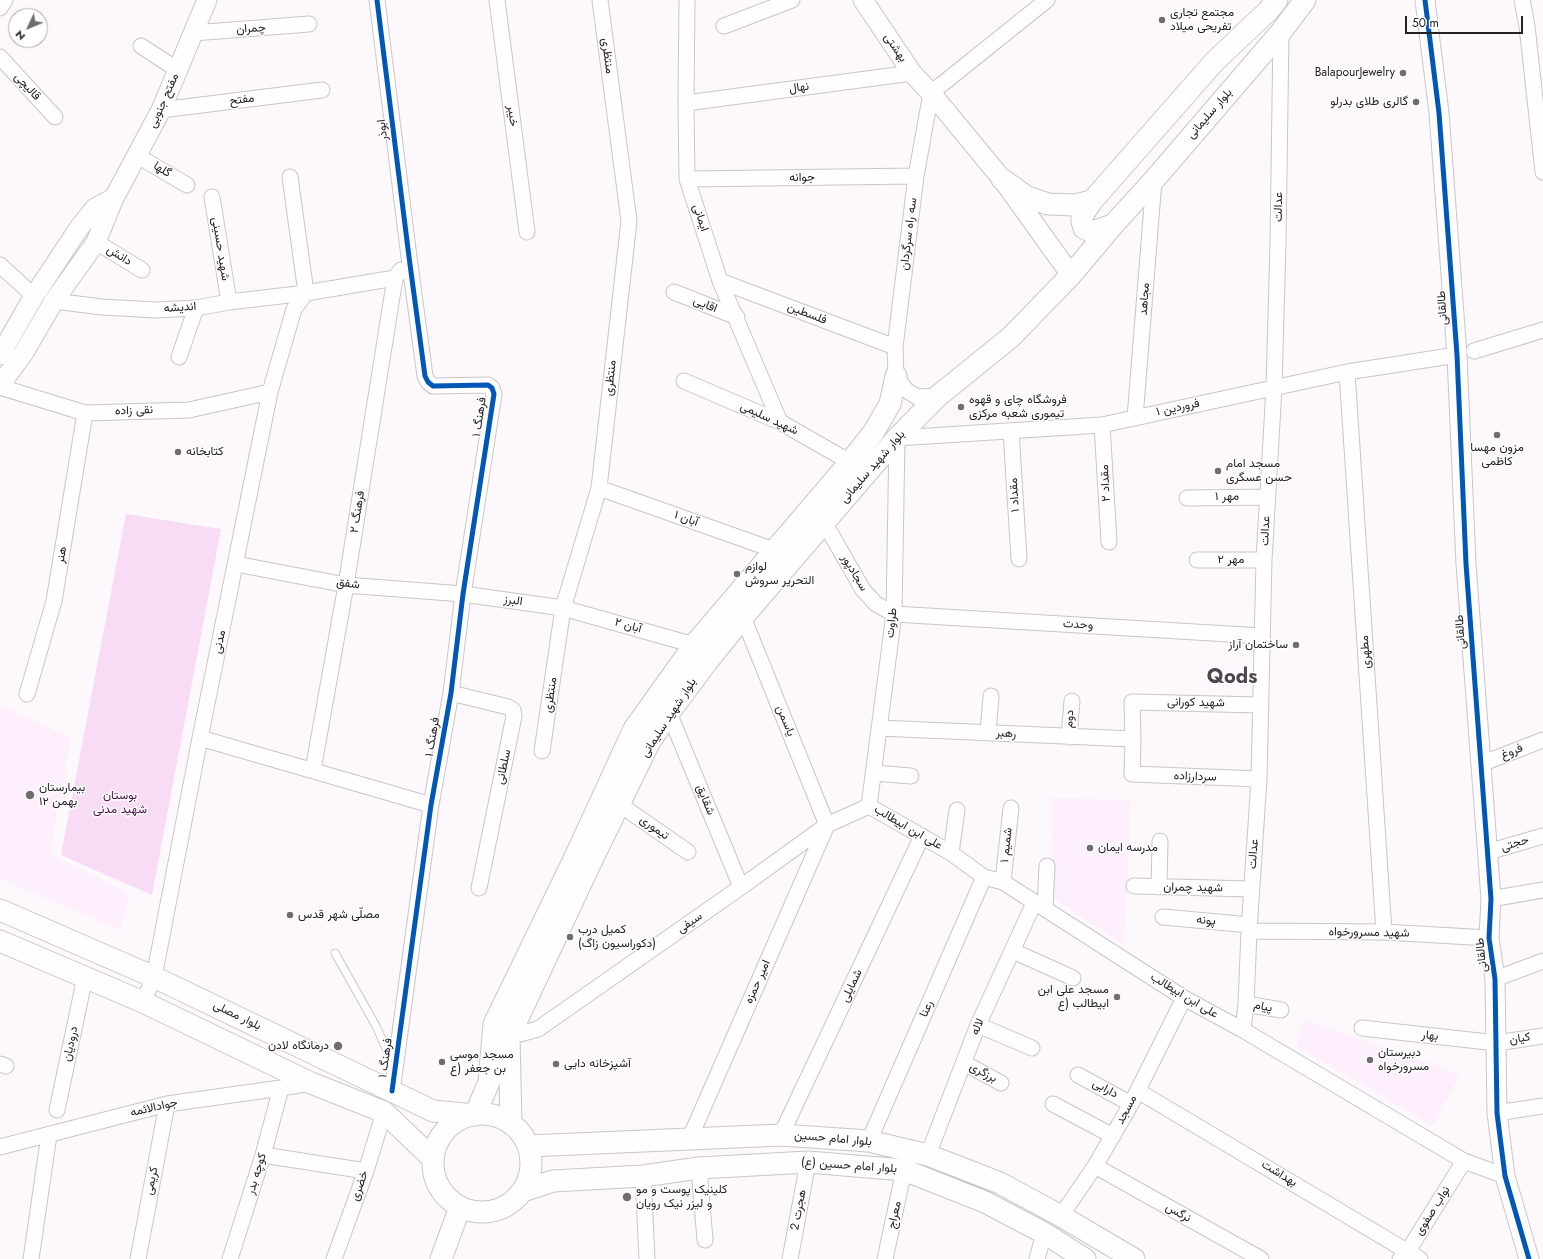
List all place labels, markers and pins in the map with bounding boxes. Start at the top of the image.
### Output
place label: مجتمع تجاری تفریحی میلاد [1170,6,1234,34]
marker: مجتمع تجاری تفریحی میلاد [1157,15,1167,25]
place label: BalapourJewelry [1315,66,1395,80]
marker: BalapourJewelry [1398,68,1408,78]
place label: گالری طلای بدرلو [1330,95,1408,109]
marker: گالری طلای بدرلو [1411,97,1421,107]
place label: فروشگاه چای و قهوه تیموری شعبه مرکزی [969,393,1067,421]
marker: فروشگاه چای و قهوه تیموری شعبه مرکزی [956,402,966,412]
marker: مزون مهسا کاظمی [1492,430,1502,440]
place label: مزون مهسا کاظمی [1470,441,1524,469]
place label: کتابخانه [186,445,224,459]
marker: کتابخانه [173,447,183,457]
place label: مسجد امام حسن عسگری [1226,457,1292,485]
marker: مسجد امام حسن عسگری [1213,466,1223,476]
place label: لوازم التحریر سروش [745,560,814,588]
marker: لوازم التحریر سروش [732,569,742,579]
place label: ساختمان آراز [1228,638,1288,652]
marker: ساختمان آراز [1291,640,1301,650]
place label: بیمارستان ۱۲ بهمن [39,781,85,809]
marker: بیمارستان ۱۲ بهمن [24,789,36,801]
place label: مدرسه ایمان [1098,841,1158,855]
marker: مدرسه ایمان [1085,843,1095,853]
place label: مصلّی شهر قدس [298,908,380,922]
marker: مصلّی شهر قدس [285,910,295,920]
place label: کمیل درب (دکوراسیون زاگ) [578,923,656,951]
marker: کمیل درب (دکوراسیون زاگ) [565,932,575,942]
place label: مسجد علی ابن ابیطالب (ع [1038,983,1109,1011]
marker: مسجد علی ابن ابیطالب (ع [1112,992,1122,1002]
place label: درمانگاه لادن [268,1039,329,1053]
marker: درمانگاه لادن [332,1040,344,1052]
place label: دبیرستان مسرورخواه [1378,1046,1429,1074]
place label: مسجد موسی بن جعفر (ع [450,1048,514,1076]
marker: دبیرستان مسرورخواه [1365,1055,1375,1065]
marker: مسجد موسی بن جعفر (ع [437,1057,447,1067]
place label: آشپزخانه دایی [564,1057,631,1071]
marker: آشپزخانه دایی [551,1059,561,1069]
place label: کلینیک پوست و مو و لیزر نیک رویان [636,1183,727,1211]
marker: کلینیک پوست و مو و لیزر نیک رویان [621,1191,633,1203]

